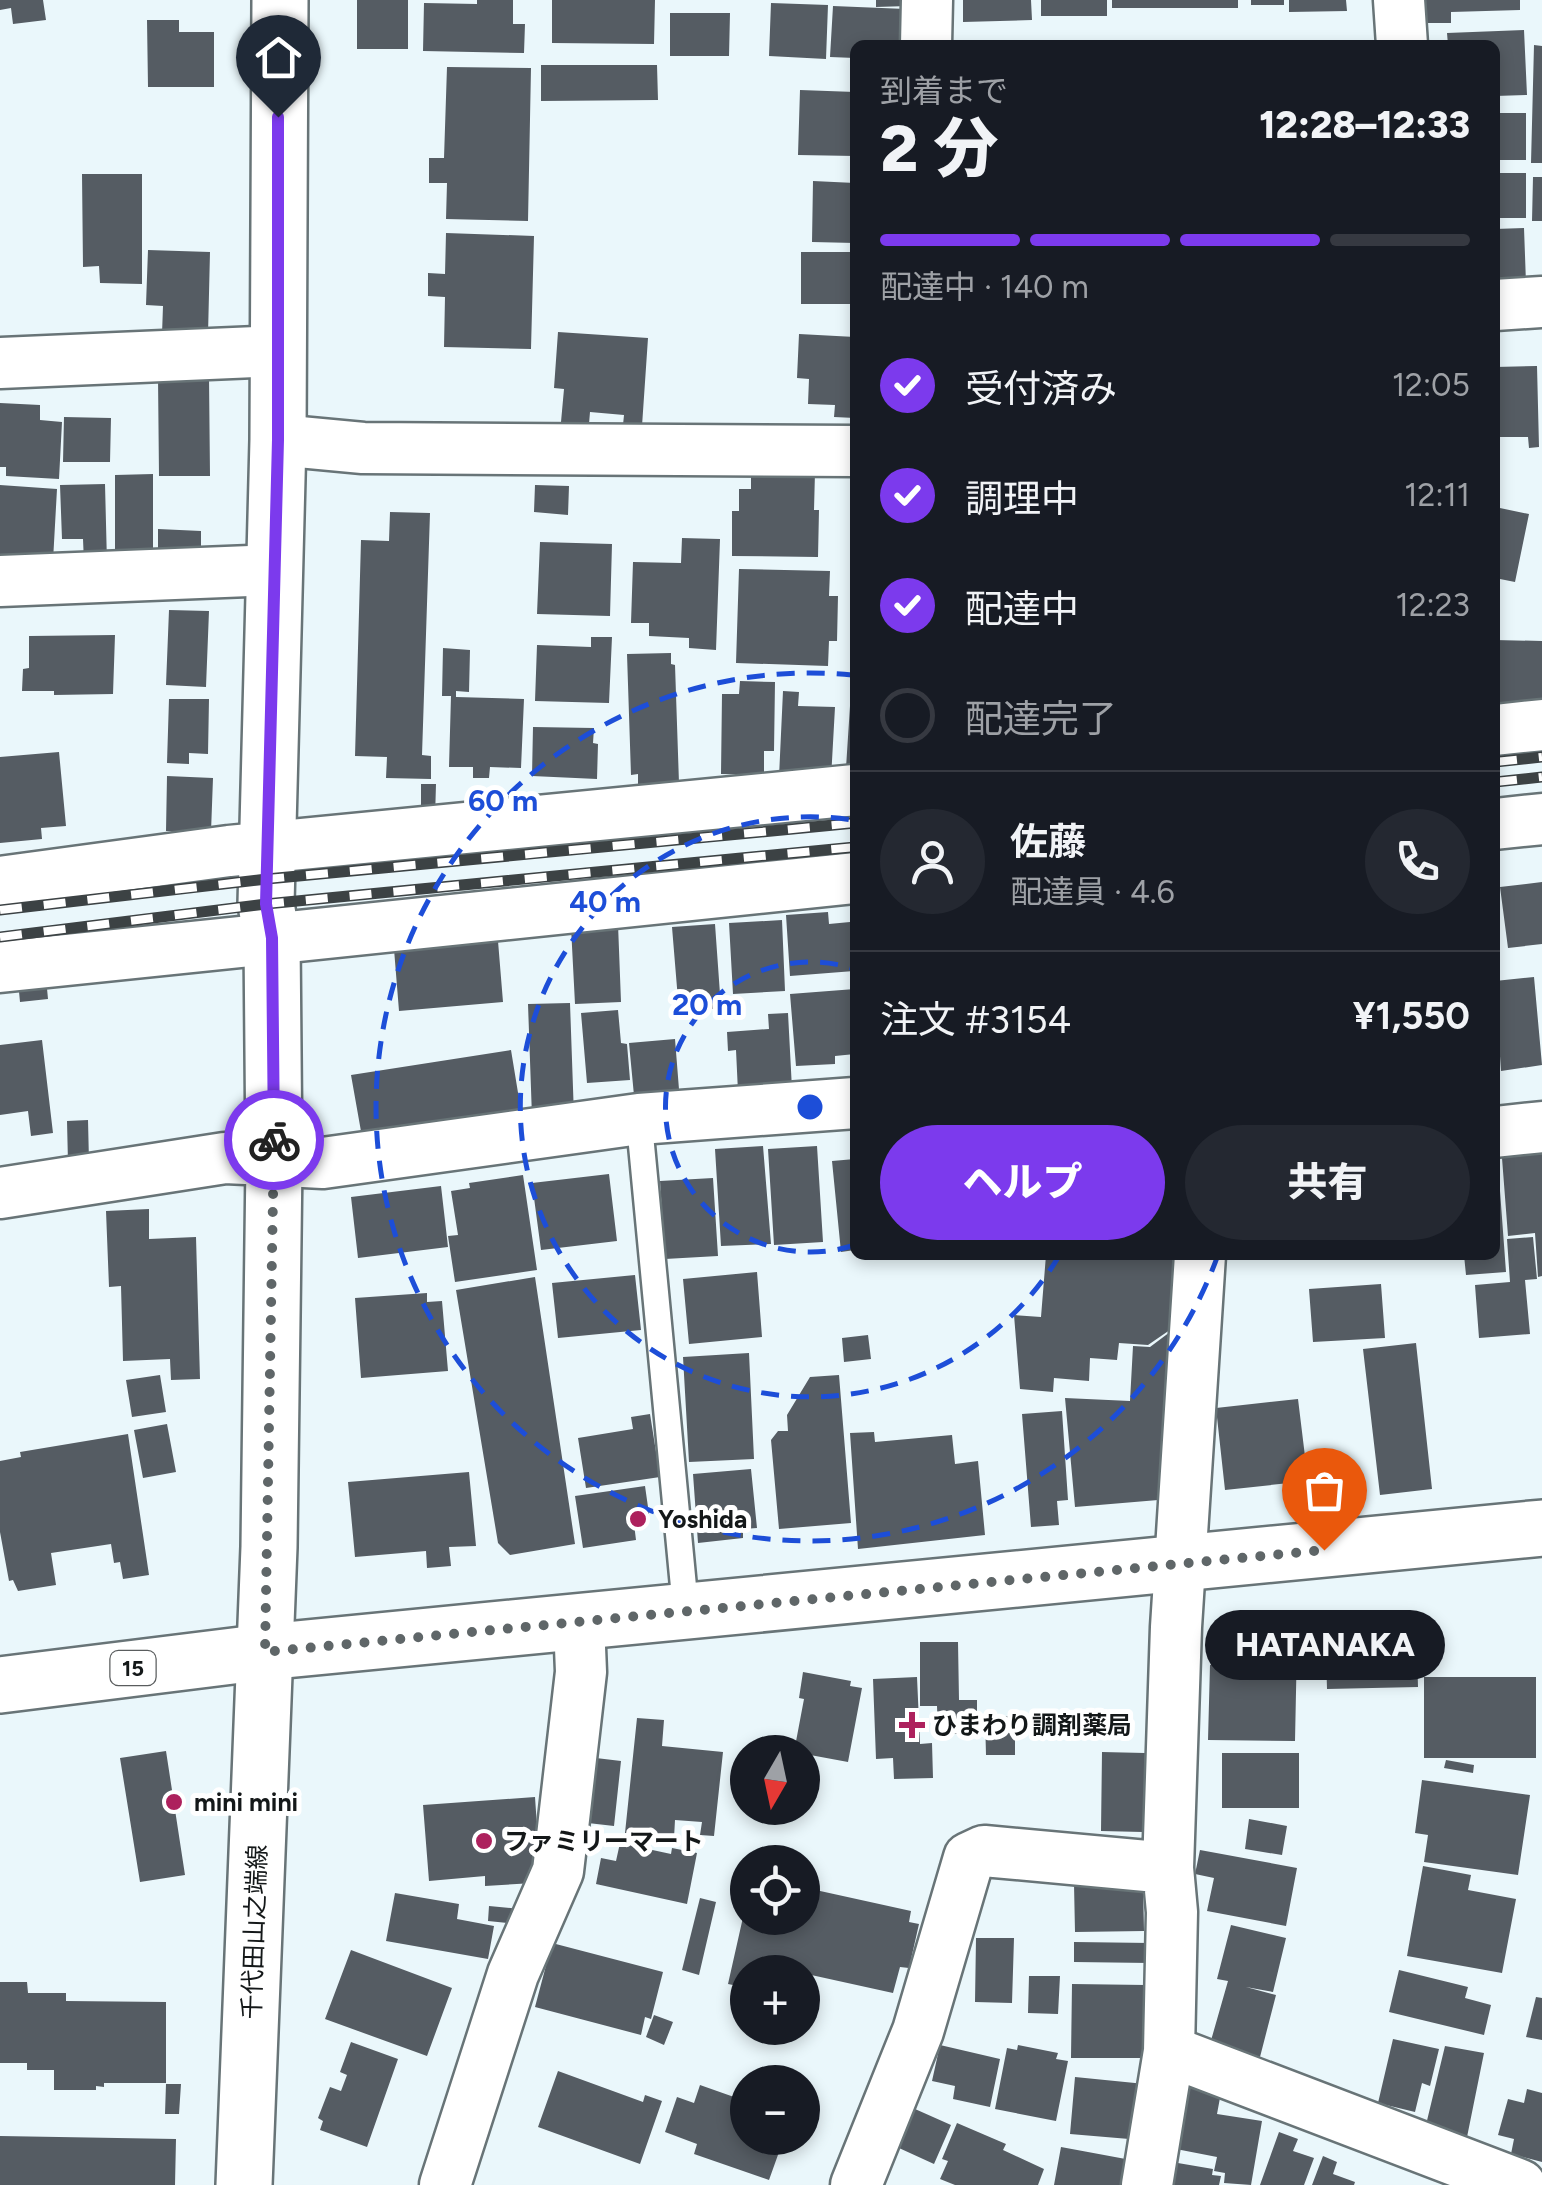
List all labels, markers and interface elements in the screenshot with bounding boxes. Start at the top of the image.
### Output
pin [236,15,321,118]
icon: home [251,30,306,85]
text: 到着まで [880,72,1008,110]
text: 12:28–12:33 [1259,102,1470,148]
text: 2 分 [880,109,998,187]
text: 配達中 · 140 m [880,268,1089,306]
icon: check [880,358,935,413]
text: 受付済み [965,366,1117,412]
text: 12:05 [1392,366,1470,404]
icon: check [880,468,935,523]
text: 調理中 [965,476,1079,522]
text: 12:11 [1404,476,1470,514]
icon: check [880,578,935,633]
text: 配達中 [965,586,1079,632]
text: 12:23 [1396,586,1470,624]
text: 配達完了 [965,696,1117,742]
text: 60 m [468,782,538,819]
button: person [880,809,985,914]
button: phone [1365,809,1470,914]
text: 佐藤 [1010,819,1086,865]
text: 配達員 · 4.6 [1010,873,1175,911]
text: 40 m [569,883,641,920]
text: 20 m [672,986,742,1023]
text: ¥1,550 [1353,993,1470,1039]
text: 注文 #3154 [880,997,1071,1043]
centre of rings [792,1089,828,1125]
courier [224,1090,324,1190]
icon: bike [247,1113,302,1168]
button: ヘルプ [880,1125,1165,1240]
button: 共有 [1185,1125,1470,1240]
pin [1282,1448,1367,1551]
icon: bag [1297,1463,1352,1518]
place label: Yoshida [658,1504,747,1534]
marker: Yoshida [627,1508,649,1530]
callout: HATANAKA [1204,1610,1444,1680]
text: HATANAKA [1235,1626,1415,1664]
road number: 15 [110,1651,156,1685]
place label: ひまわり調剤薬局 [932,1710,1132,1740]
marker: ひまわり調剤薬局 [901,1714,923,1736]
north arrow [730,1735,820,1825]
map controls [730,1735,820,2155]
place label: mini mini [194,1787,298,1817]
marker: mini mini [163,1791,185,1813]
place label: ファミリーマート [504,1826,704,1856]
marker: ファミリーマート [473,1830,495,1852]
street label: 千代田山之端線 [236,1844,272,2020]
button: locate [730,1845,820,1935]
button: + [730,1955,820,2045]
button: − [730,2065,820,2155]

